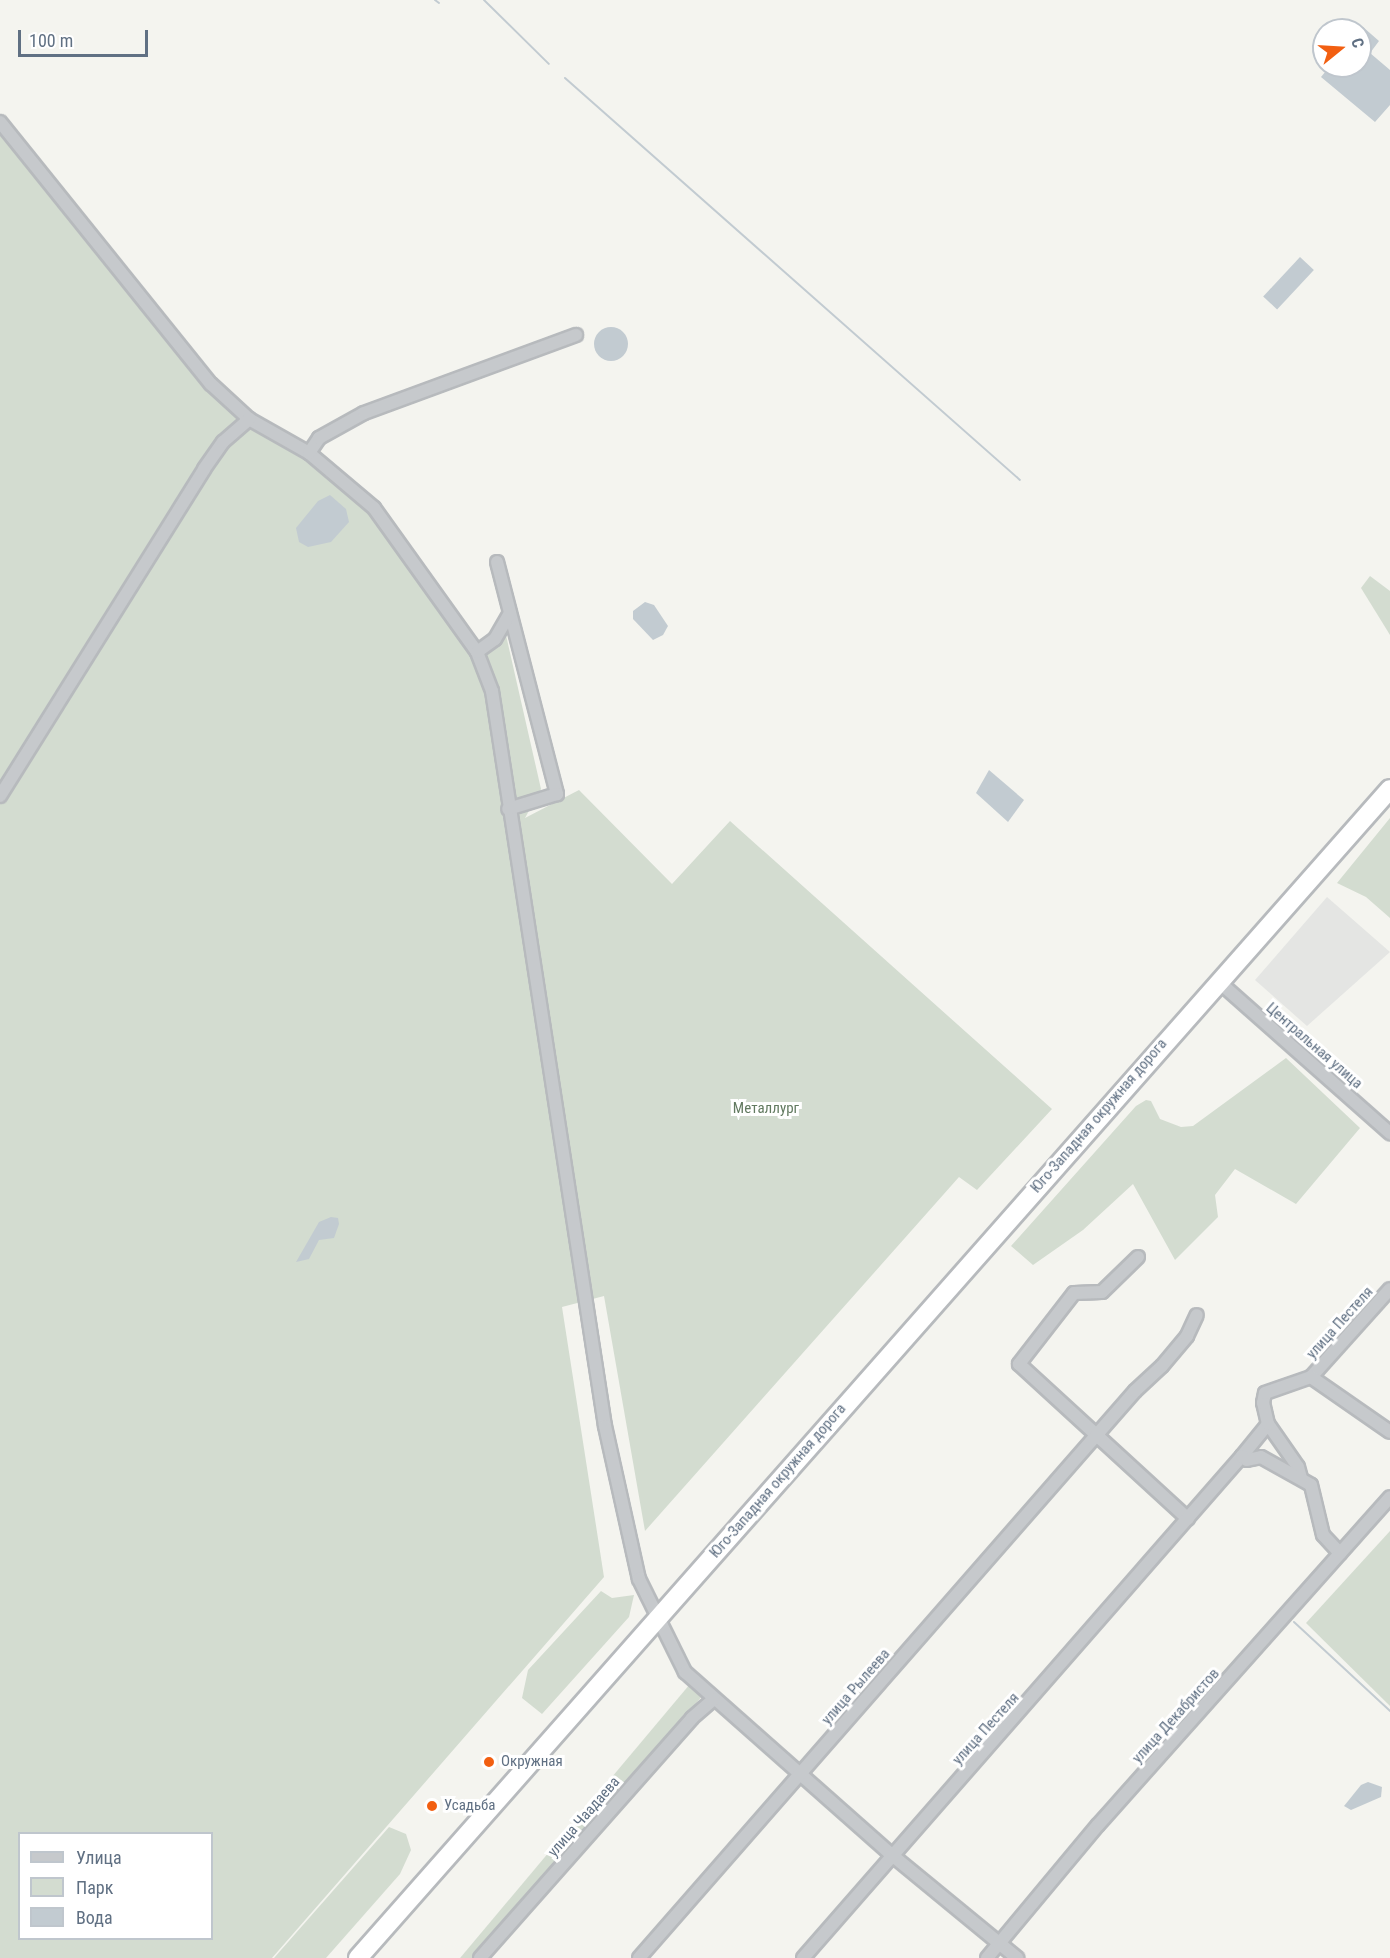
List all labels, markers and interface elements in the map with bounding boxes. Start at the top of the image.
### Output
scale bar [21,18,152,56]
north arrow [1312,18,1372,78]
text: 100 m [29,30,73,51]
text: С [1347,36,1368,50]
street label: Центральная улица [1262,999,1366,1093]
street label: Юго-Западная окружная дорога [1027,1035,1171,1197]
park label: Металлург [733,1100,799,1118]
street label: улица Пестеля [1303,1283,1377,1363]
street label: Юго-Западная окружная дорога [706,1400,850,1562]
street label: улица Рылеева [818,1645,894,1729]
street label: улица Декабристов [1129,1665,1223,1767]
street label: улица Пестеля [949,1689,1023,1769]
place label: Окружная [501,1753,563,1771]
marker: Окружная [482,1755,496,1769]
street label: улица Чаадаева [544,1773,624,1861]
place label: Усадьба [444,1797,496,1815]
marker: Усадьба [425,1799,439,1813]
legend [18,1832,213,1940]
text: Улица [76,1847,122,1868]
text: Парк [76,1877,113,1898]
text: Вода [76,1907,113,1928]

